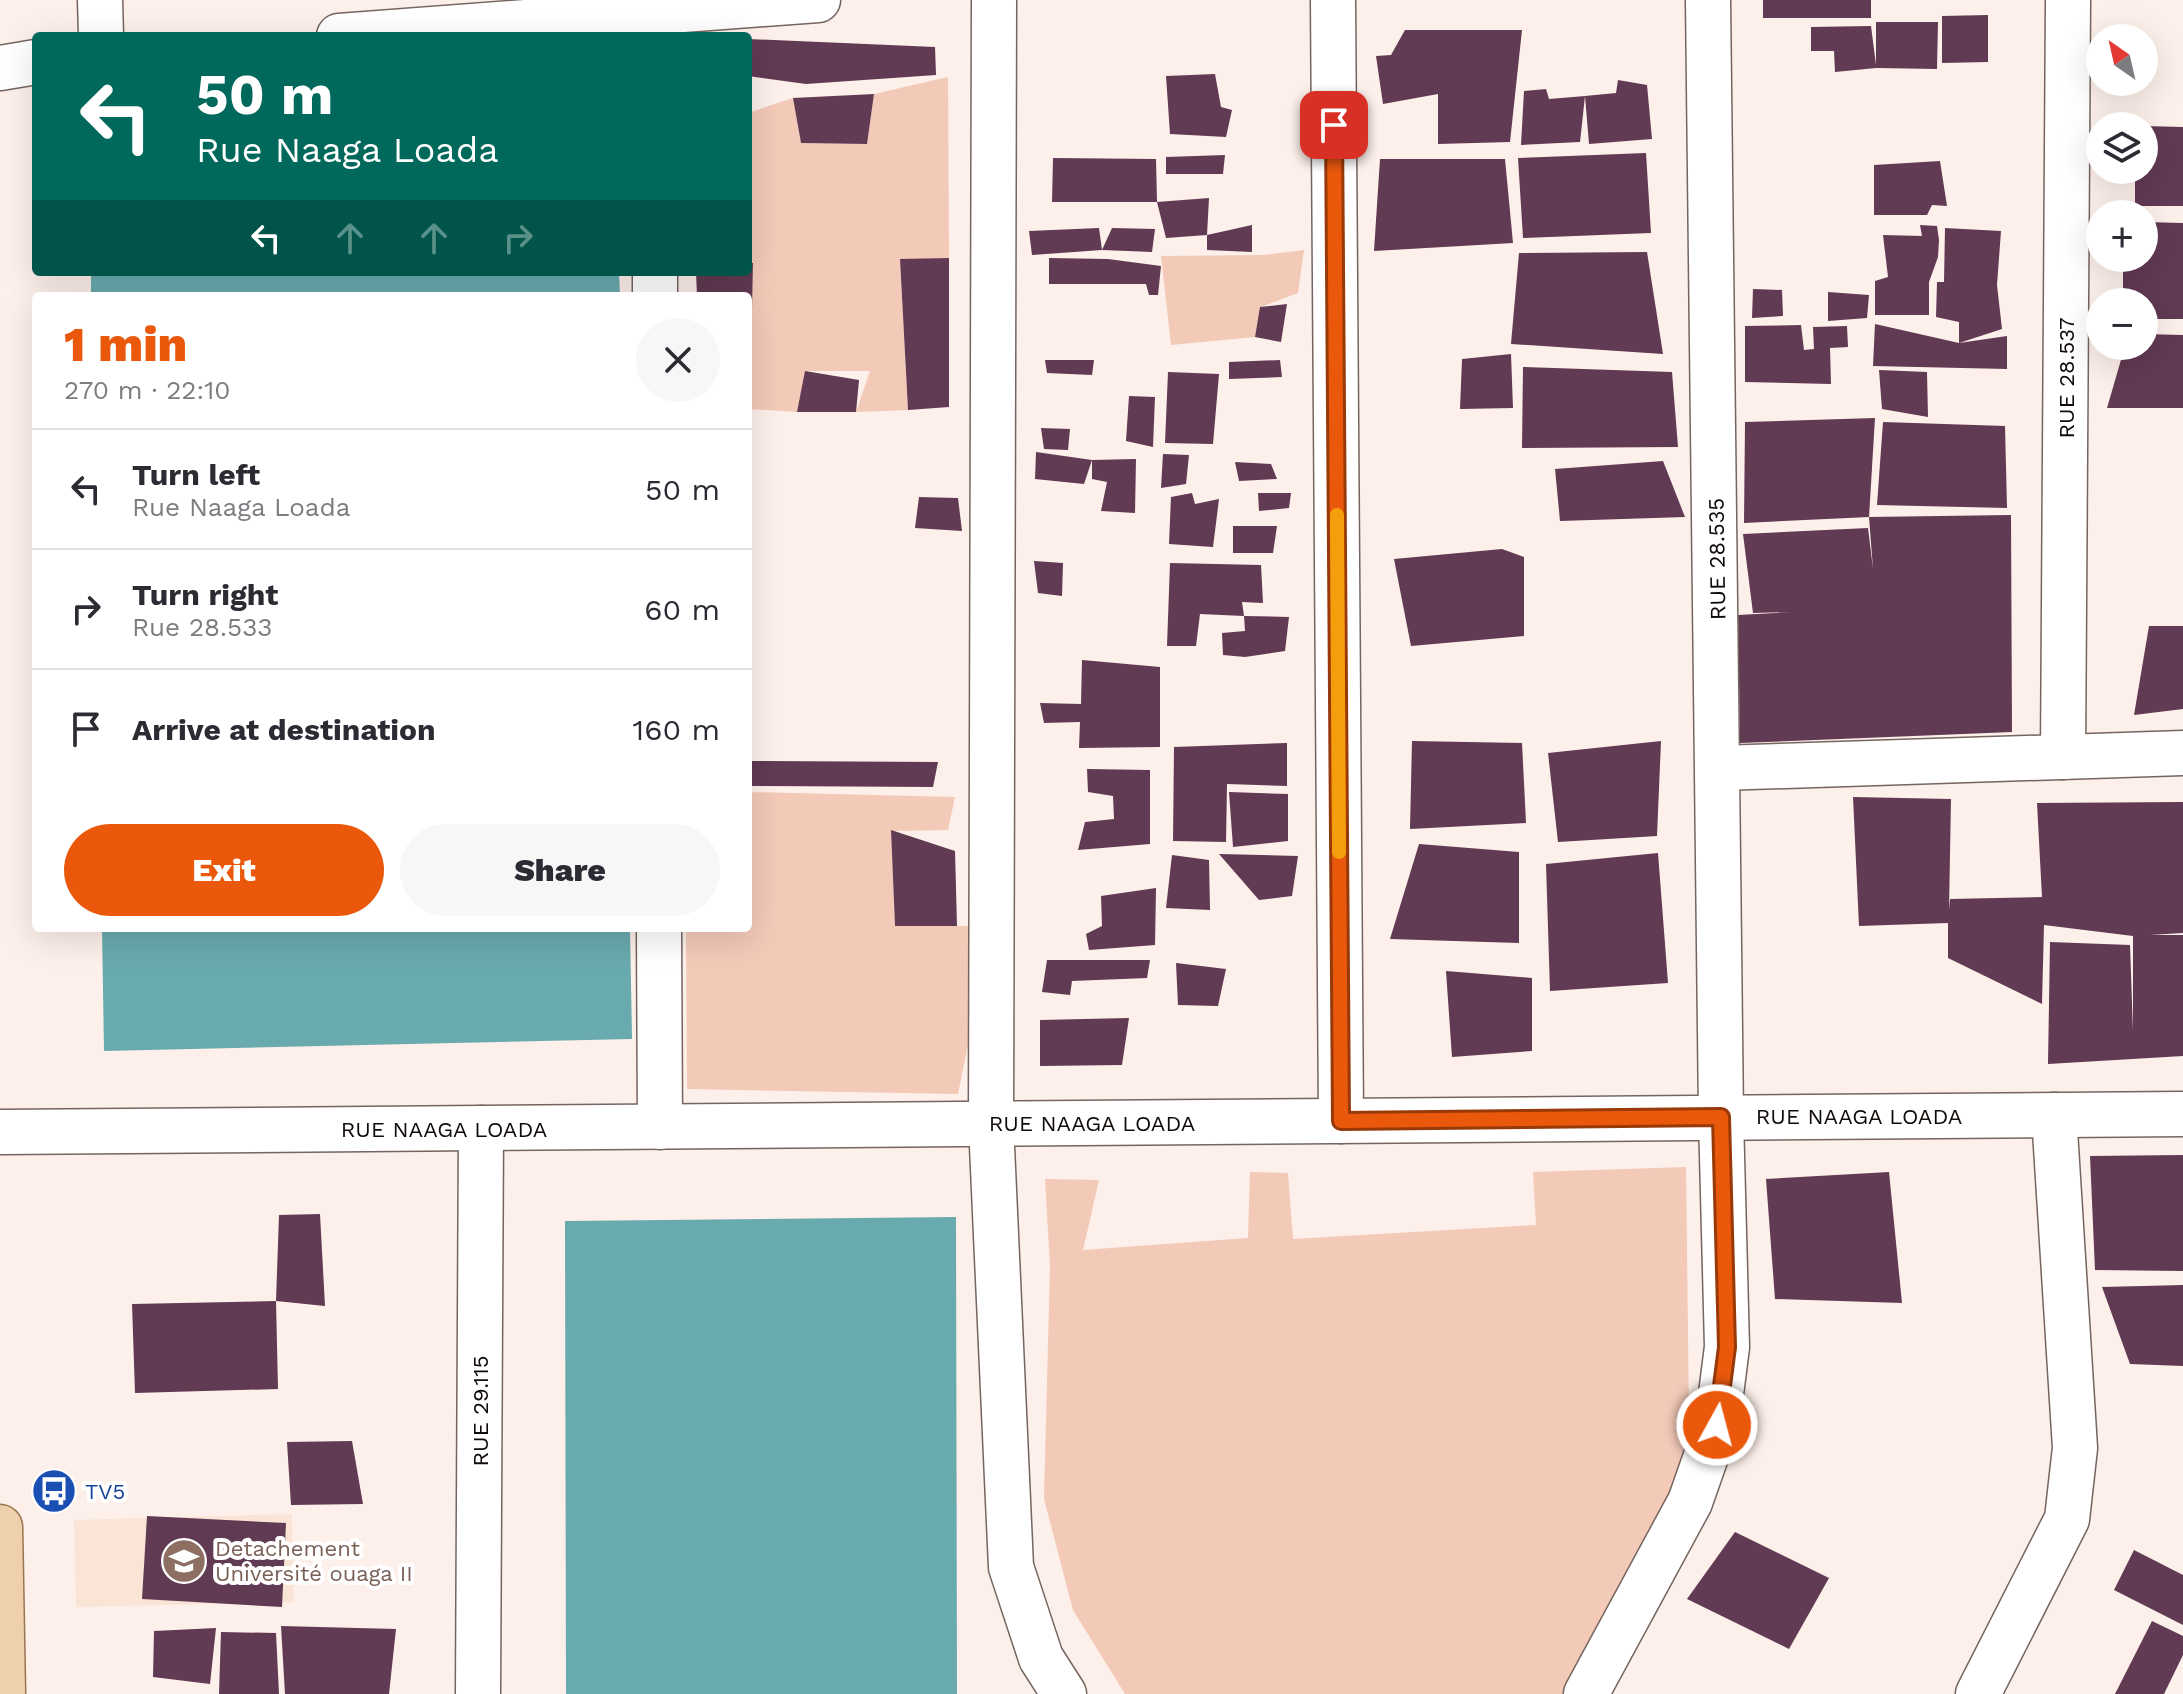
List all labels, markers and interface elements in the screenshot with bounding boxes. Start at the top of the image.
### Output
north arrow [2086,24,2158,96]
map controls [2086,24,2158,360]
text: 50 m [196,62,333,128]
icon: left [64,64,168,168]
pin [1300,91,1368,159]
icon: arrive [1312,103,1356,147]
button: layers [2086,112,2158,184]
text: Rue Naaga Loada [196,129,499,171]
button: + [2086,200,2158,272]
icon: left [244,216,288,260]
icon: ahead [328,216,372,260]
icon: ahead [412,216,456,260]
icon: right [496,216,540,260]
button: − [2086,288,2158,360]
text: 1 min [64,316,187,373]
street label: RUE 28.537 [2054,317,2079,439]
button: close [636,318,720,402]
text: 270 m · 22:10 [64,375,230,405]
text: Turn left [132,457,260,492]
icon: left [64,467,108,511]
text: 50 m [645,472,720,507]
text: Rue Naaga Loada [132,492,351,522]
street label: RUE 28.535 [1703,498,1731,620]
text: Turn right [132,577,278,612]
icon: right [64,587,108,631]
text: 60 m [644,592,720,627]
text: Rue 28.533 [132,612,272,642]
icon: arrive [64,707,108,751]
text: Arrive at destination [132,712,436,747]
text: 160 m [633,712,720,747]
button: Exit [64,824,384,916]
button: Share [400,824,720,916]
street label: RUE NAAGA LOADA [1756,1104,1962,1129]
street label: RUE NAAGA LOADA [989,1111,1195,1136]
street label: RUE NAAGA LOADA [341,1117,547,1142]
street label: RUE 29.115 [468,1355,493,1467]
position arrow [1675,1383,1759,1467]
bus stop icon: TV5 [30,1467,78,1515]
place label: TV5 [85,1479,125,1504]
place label: Detachement Université ouaga II [215,1536,413,1586]
school or university icon: Detachement Université ouaga II [160,1537,208,1585]

